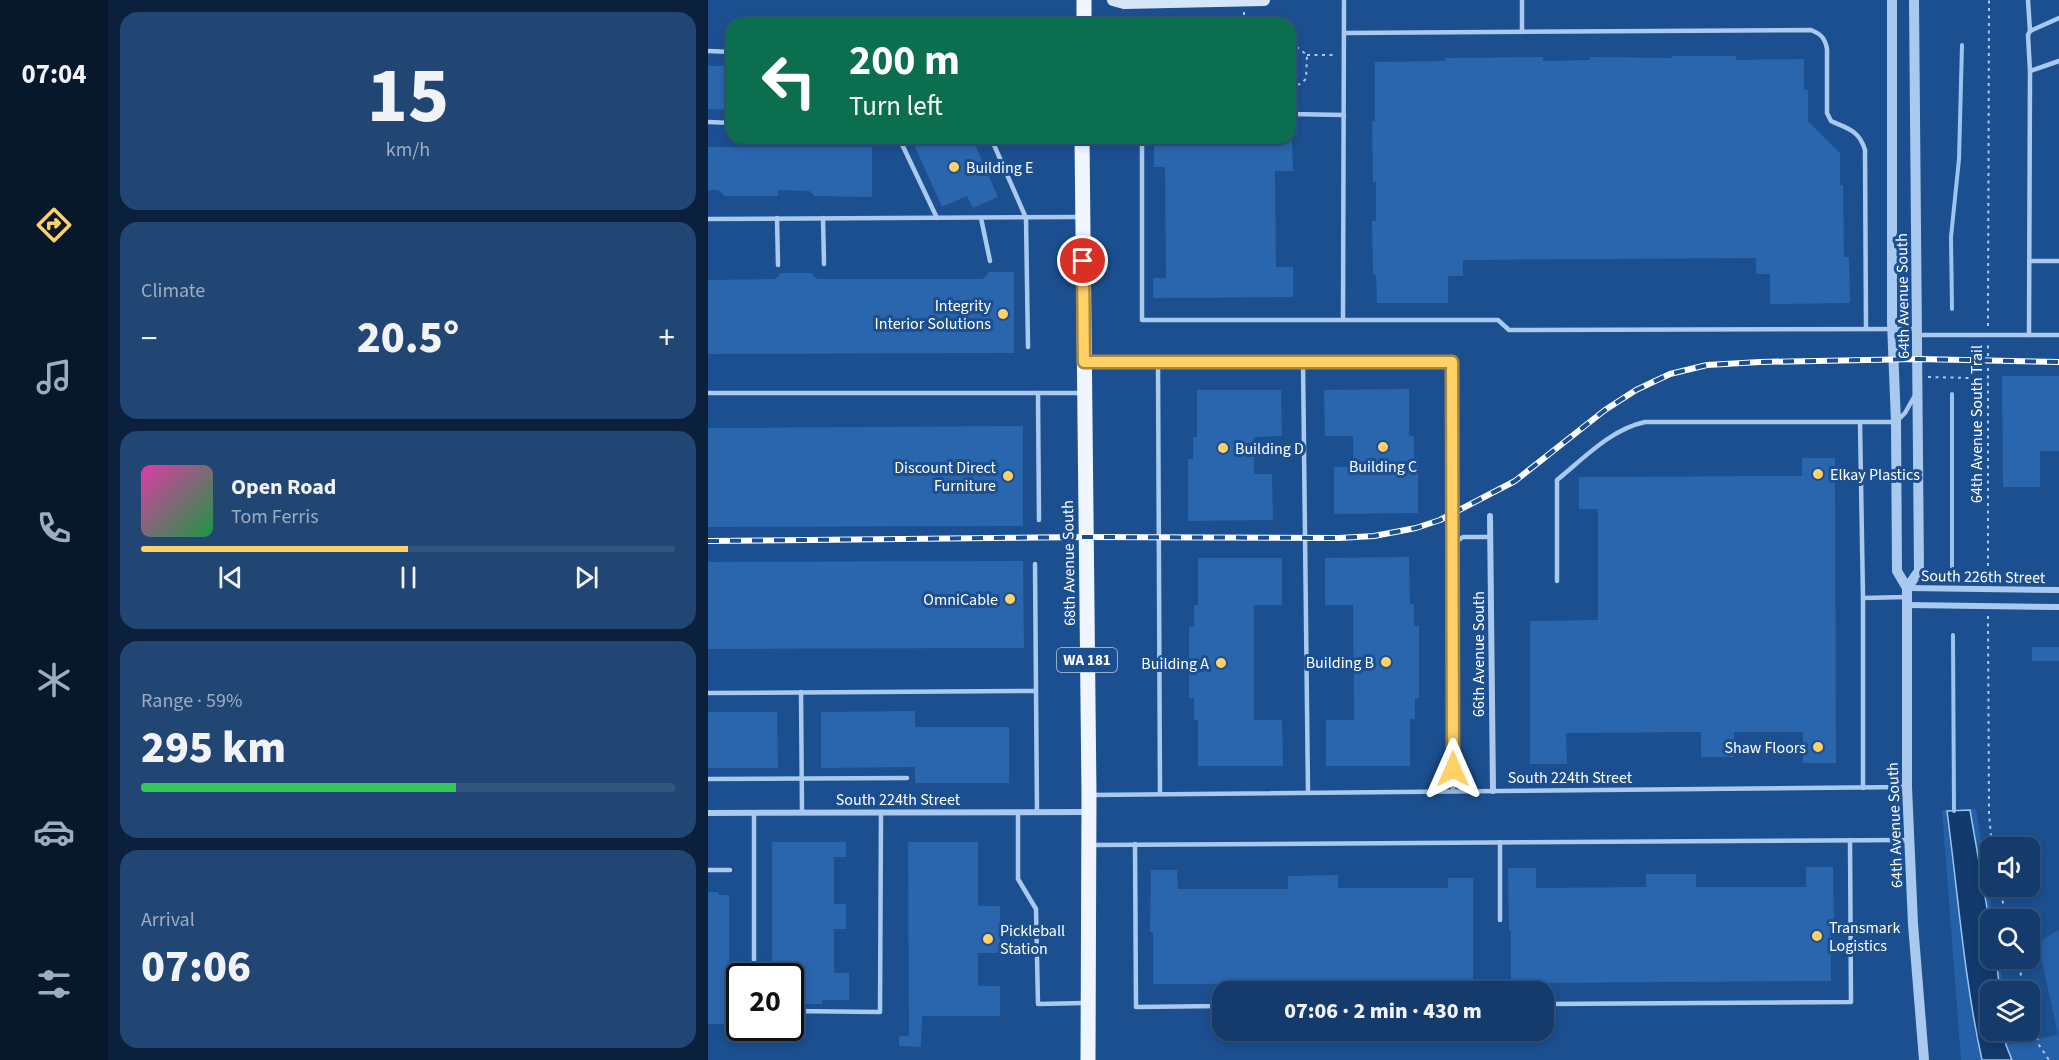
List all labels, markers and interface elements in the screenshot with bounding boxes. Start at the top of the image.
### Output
text: 200 m [849,31,960,91]
text: 15 [367,41,449,152]
icon: left [750,42,828,120]
text: 07:04 [21,55,87,94]
text: Turn left [849,87,943,126]
text: km/h [386,136,430,164]
place label: Building E [966,157,1033,179]
marker: Building E [947,160,961,174]
icon: directions [33,204,75,246]
street label: 64th Avenue South [1891,233,1915,359]
pin [1057,235,1108,286]
icon: arrive [1066,244,1099,277]
text: Climate [141,277,205,305]
place label: Integrity Interior Solutions [875,295,992,335]
text: 20.5° [357,306,459,370]
marker: Integrity Interior Solutions [996,307,1010,321]
text: − [141,315,157,362]
text: + [659,315,675,362]
street label: 64th Avenue South Trail [1966,345,1988,503]
icon: music [33,356,75,398]
place label: Building D [1235,438,1304,460]
marker: Building C [1376,440,1390,454]
marker: Building D [1216,441,1230,455]
place label: Building C [1349,456,1417,478]
place label: Discount Direct Furniture [894,457,997,497]
place label: Elkay Plastics [1830,464,1920,486]
marker: Elkay Plastics [1811,467,1825,481]
marker: Discount Direct Furniture [1001,469,1015,483]
text: Open Road [231,471,336,503]
street label: 68th Avenue South [1057,500,1081,626]
text: Tom Ferris [231,503,319,531]
icon: phone [33,507,75,549]
icon: previous [214,561,247,594]
icon: pause [392,561,425,594]
icon: next [570,561,603,594]
street label: South 226th Street [1921,565,2046,589]
place label: OmniCable [923,589,998,611]
street label: 66th Avenue South [1468,591,1490,717]
marker: OmniCable [1003,592,1017,606]
road number: WA 181 [1057,648,1117,672]
place label: Building B [1306,652,1374,674]
place label: Building A [1141,653,1209,675]
marker: Building B [1379,655,1393,669]
marker: Building A [1214,656,1228,670]
icon: climate [33,659,75,701]
text: Range · 59% [141,687,242,715]
text: 295 km [141,716,286,780]
position arrow [1421,737,1485,801]
place label: Shaw Floors [1724,737,1806,759]
marker: Shaw Floors [1811,740,1825,754]
street label: 64th Avenue South [1882,762,1908,888]
street label: South 224th Street [1508,767,1633,789]
street label: South 224th Street [836,789,961,811]
icon: car [33,811,75,853]
map controls [1980,837,2040,1041]
button: sound [1980,837,2040,897]
text: Arrival [141,906,195,934]
button: search [1980,909,2040,969]
place label: Transmark Logistics [1829,917,1900,957]
place label: Pickleball Station [1000,920,1065,960]
marker: Transmark Logistics [1810,929,1824,943]
marker: Pickleball Station [981,932,995,946]
text: 07:06 [141,935,251,999]
icon: filters [33,963,75,1005]
speed limit sign: 20 [726,963,804,1041]
button: layers [1980,981,2040,1041]
text: 07:06 · 2 min · 430 m [1284,995,1482,1027]

